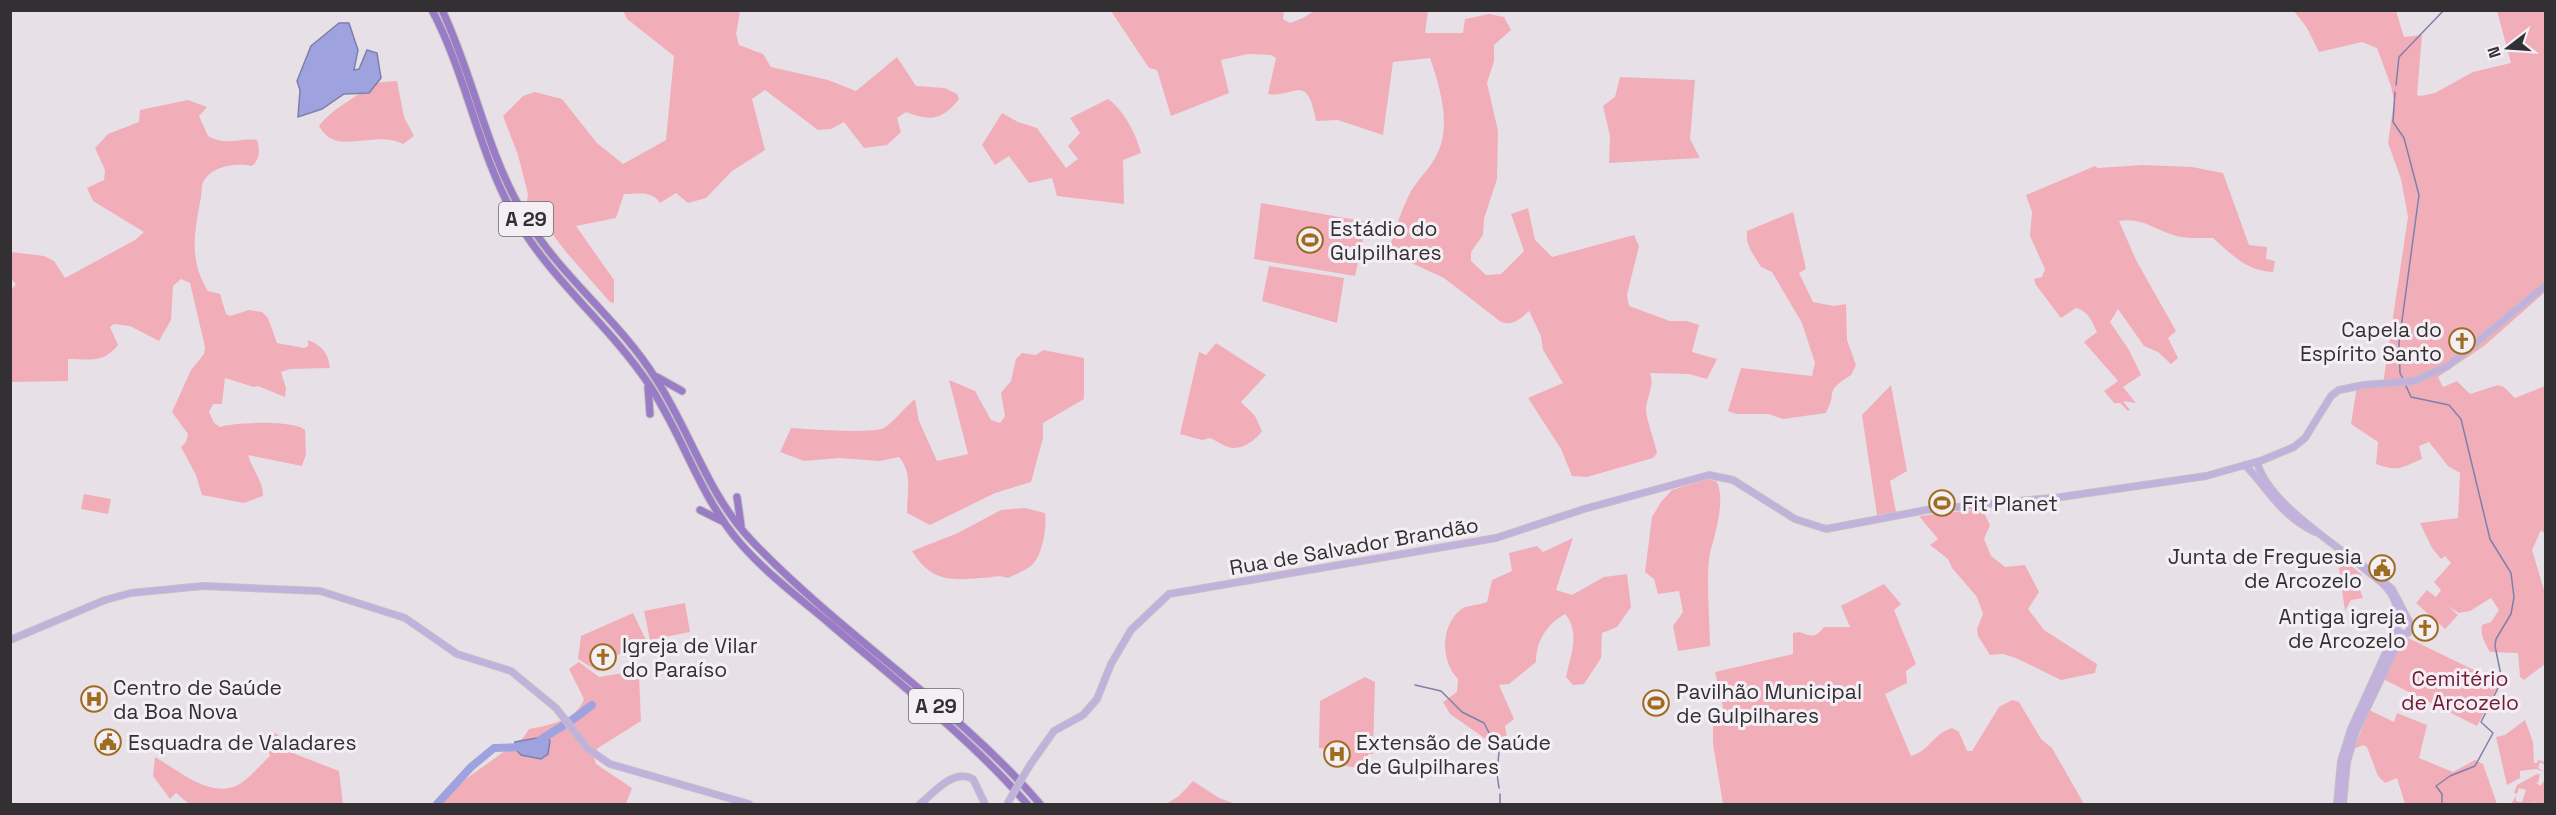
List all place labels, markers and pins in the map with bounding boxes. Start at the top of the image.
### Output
place label: Estádio do Gulpilhares [1330,215,1442,266]
sports icon: Estádio do Gulpilhares [1295,225,1325,255]
place label: Capela do Espírito Santo [2300,316,2442,367]
church icon: Capela do Espírito Santo [2447,326,2477,356]
sports icon: Fit Planet [1927,488,1957,518]
place label: Fit Planet [1962,490,2058,517]
place label: Junta de Freguesia de Arcozelo [2168,543,2362,594]
public building icon: Junta de Freguesia de Arcozelo [2367,553,2397,583]
place label: Antiga igreja de Arcozelo [2279,603,2406,654]
church icon: Antiga igreja de Arcozelo [2410,613,2440,643]
place label: Igreja de Vilar do Paraíso [622,632,758,683]
church icon: Igreja de Vilar do Paraíso [588,642,618,672]
place label: Centro de Saúde da Boa Nova [113,674,282,725]
place label: Pavilhão Municipal de Gulpilhares [1676,678,1862,729]
hospital icon: Centro de Saúde da Boa Nova [79,684,109,714]
sports icon: Pavilhão Municipal de Gulpilhares [1641,688,1671,718]
public building icon: Esquadra de Valadares [93,727,123,757]
place label: Esquadra de Valadares [128,729,357,756]
place label: Extensão de Saúde de Gulpilhares [1356,729,1551,780]
hospital icon: Extensão de Saúde de Gulpilhares [1322,739,1352,769]

